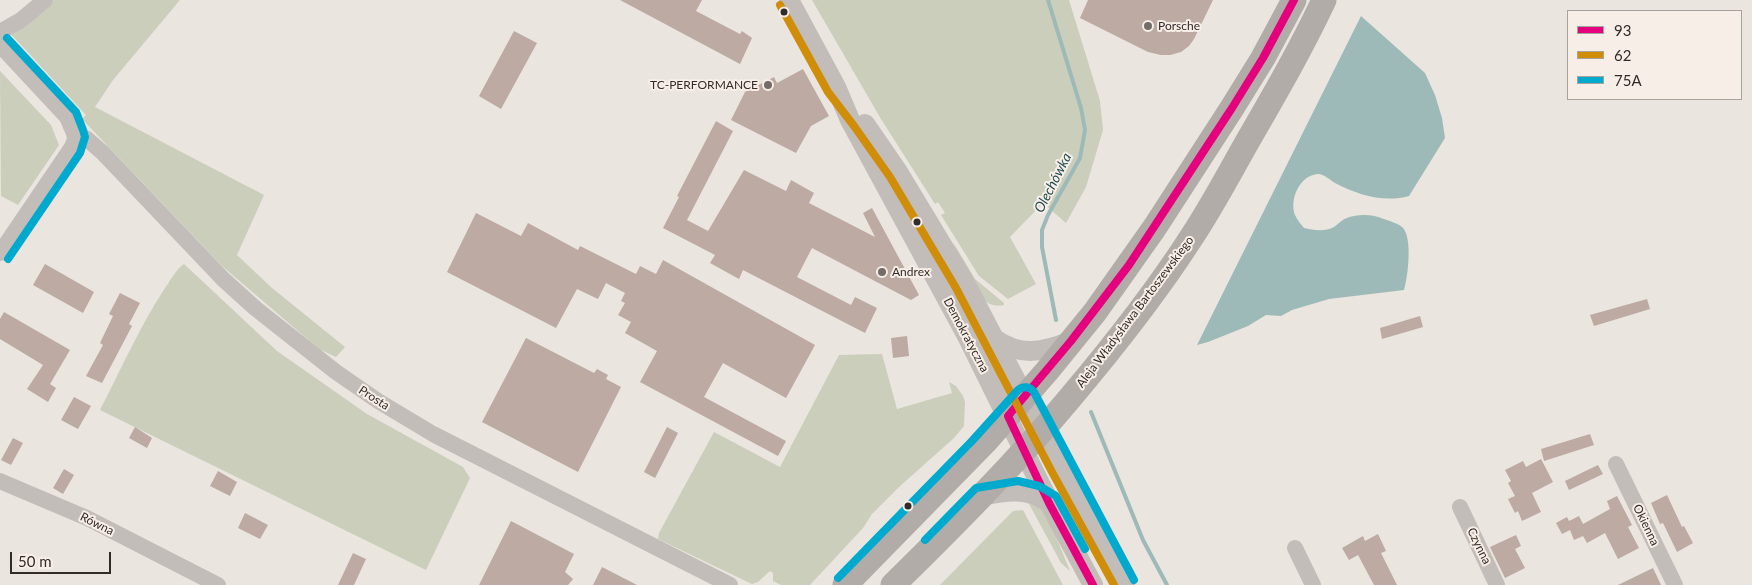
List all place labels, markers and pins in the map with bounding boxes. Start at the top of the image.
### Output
unlabelled marker [779,7,789,17]
place label: Porsche [1158,19,1200,33]
marker: Porsche [1142,20,1154,32]
place label: TC-PERFORMANCE [650,78,758,92]
marker: TC-PERFORMANCE [762,79,774,91]
unlabelled marker [912,217,922,227]
place label: Andrex [892,265,930,279]
marker: Andrex [876,266,888,278]
unlabelled marker [903,501,913,511]

